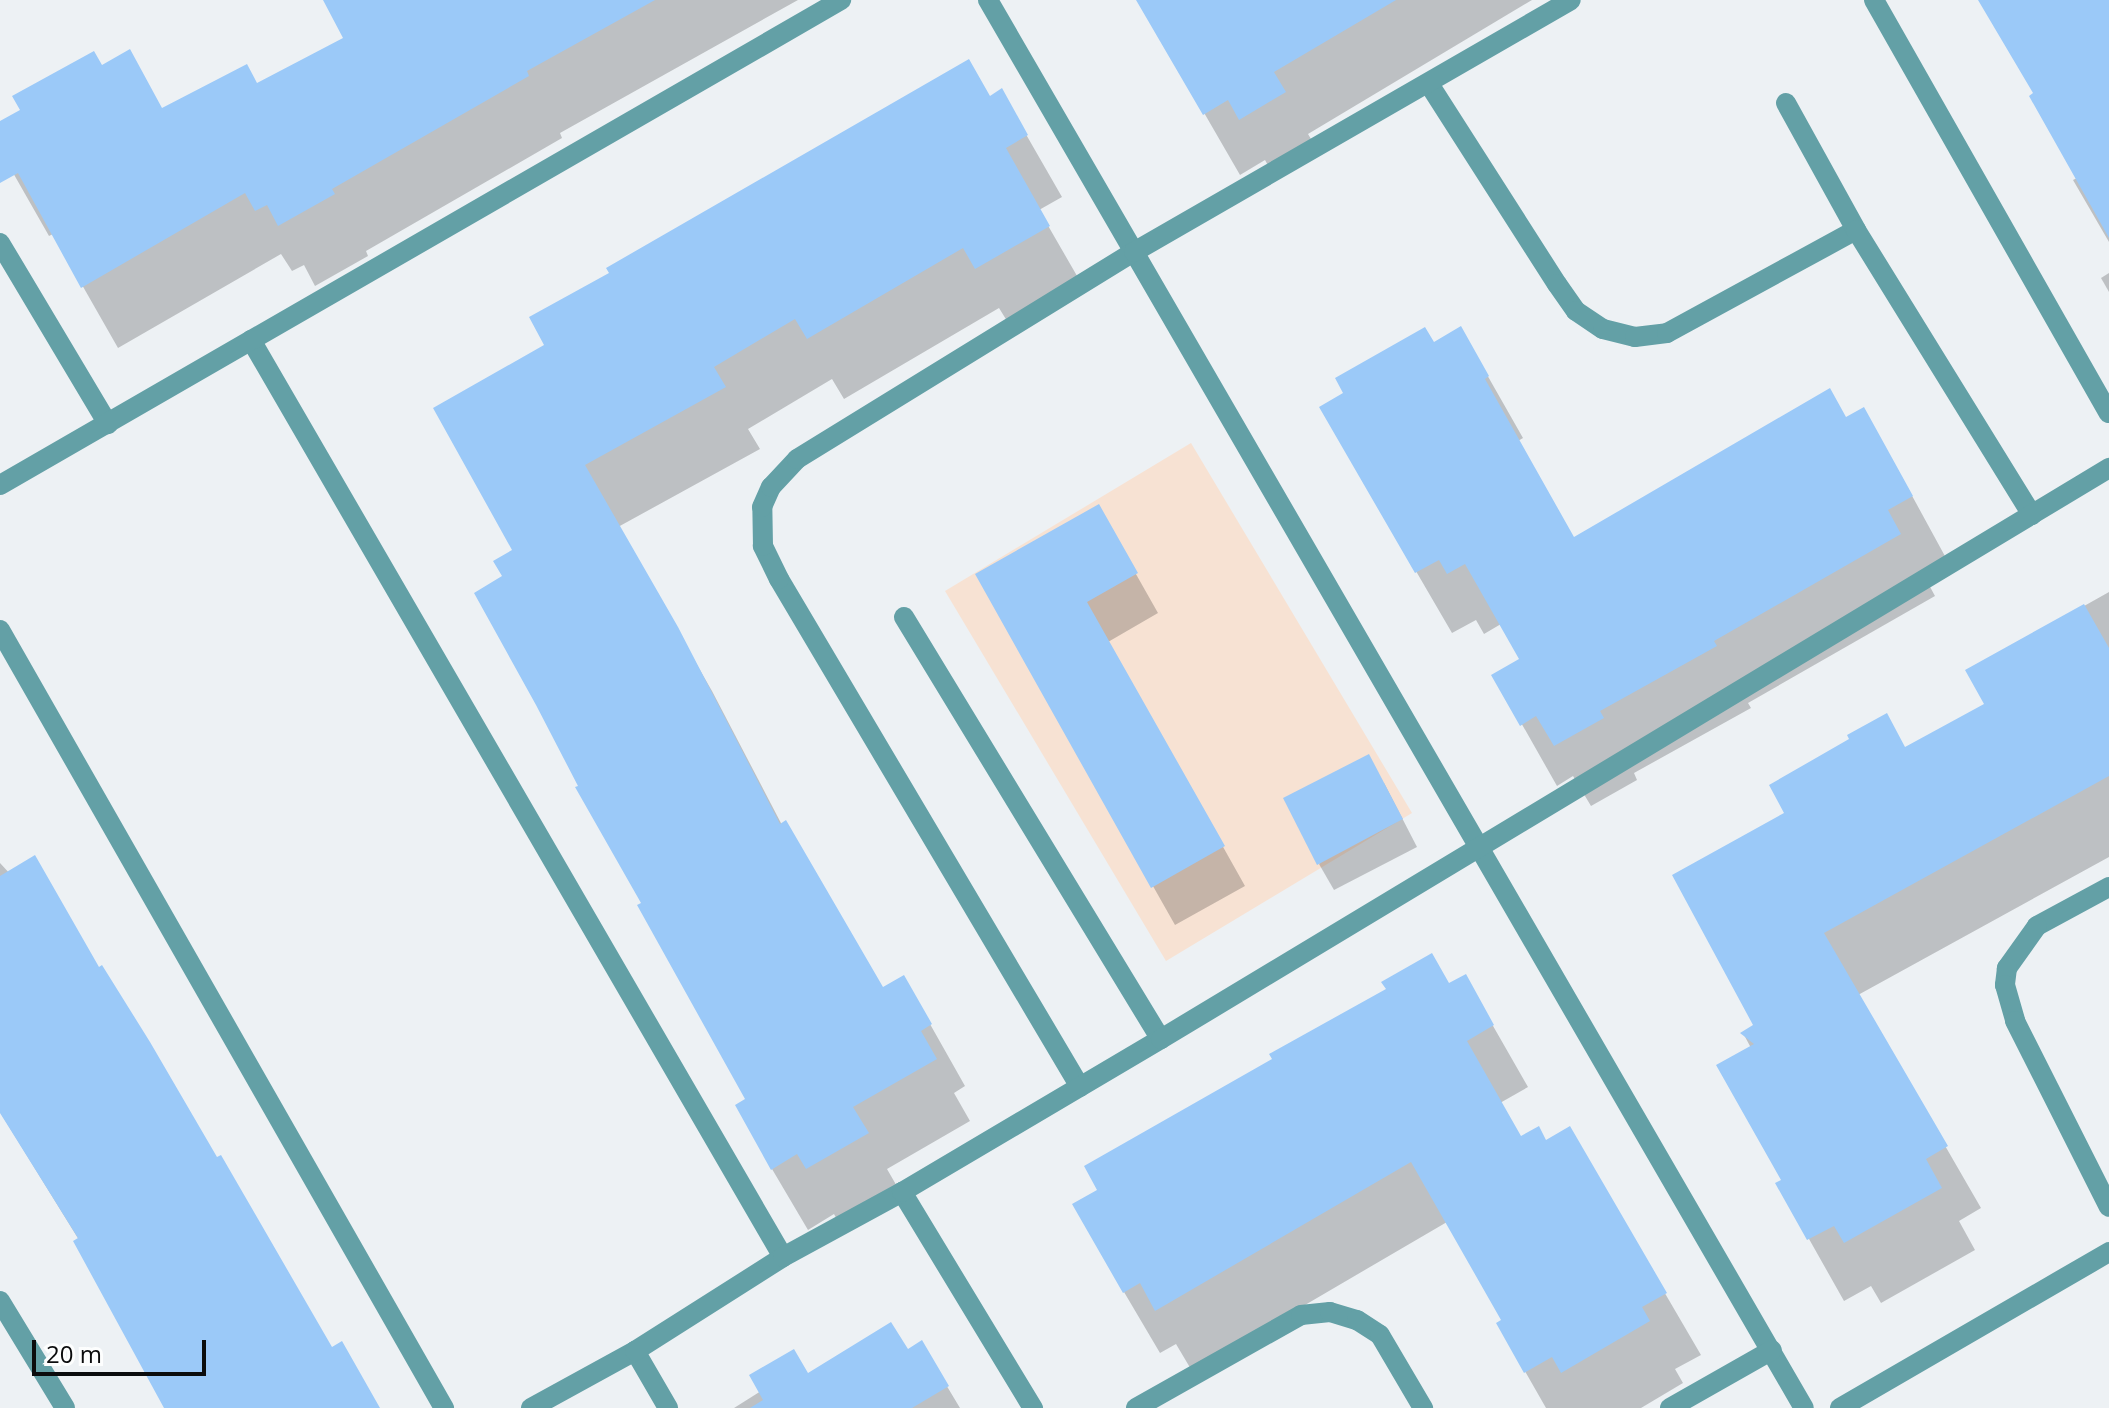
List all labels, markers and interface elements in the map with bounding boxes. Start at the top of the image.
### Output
scale bar [36,1324,210,1374]
text: 20 m [46,1337,102,1370]

